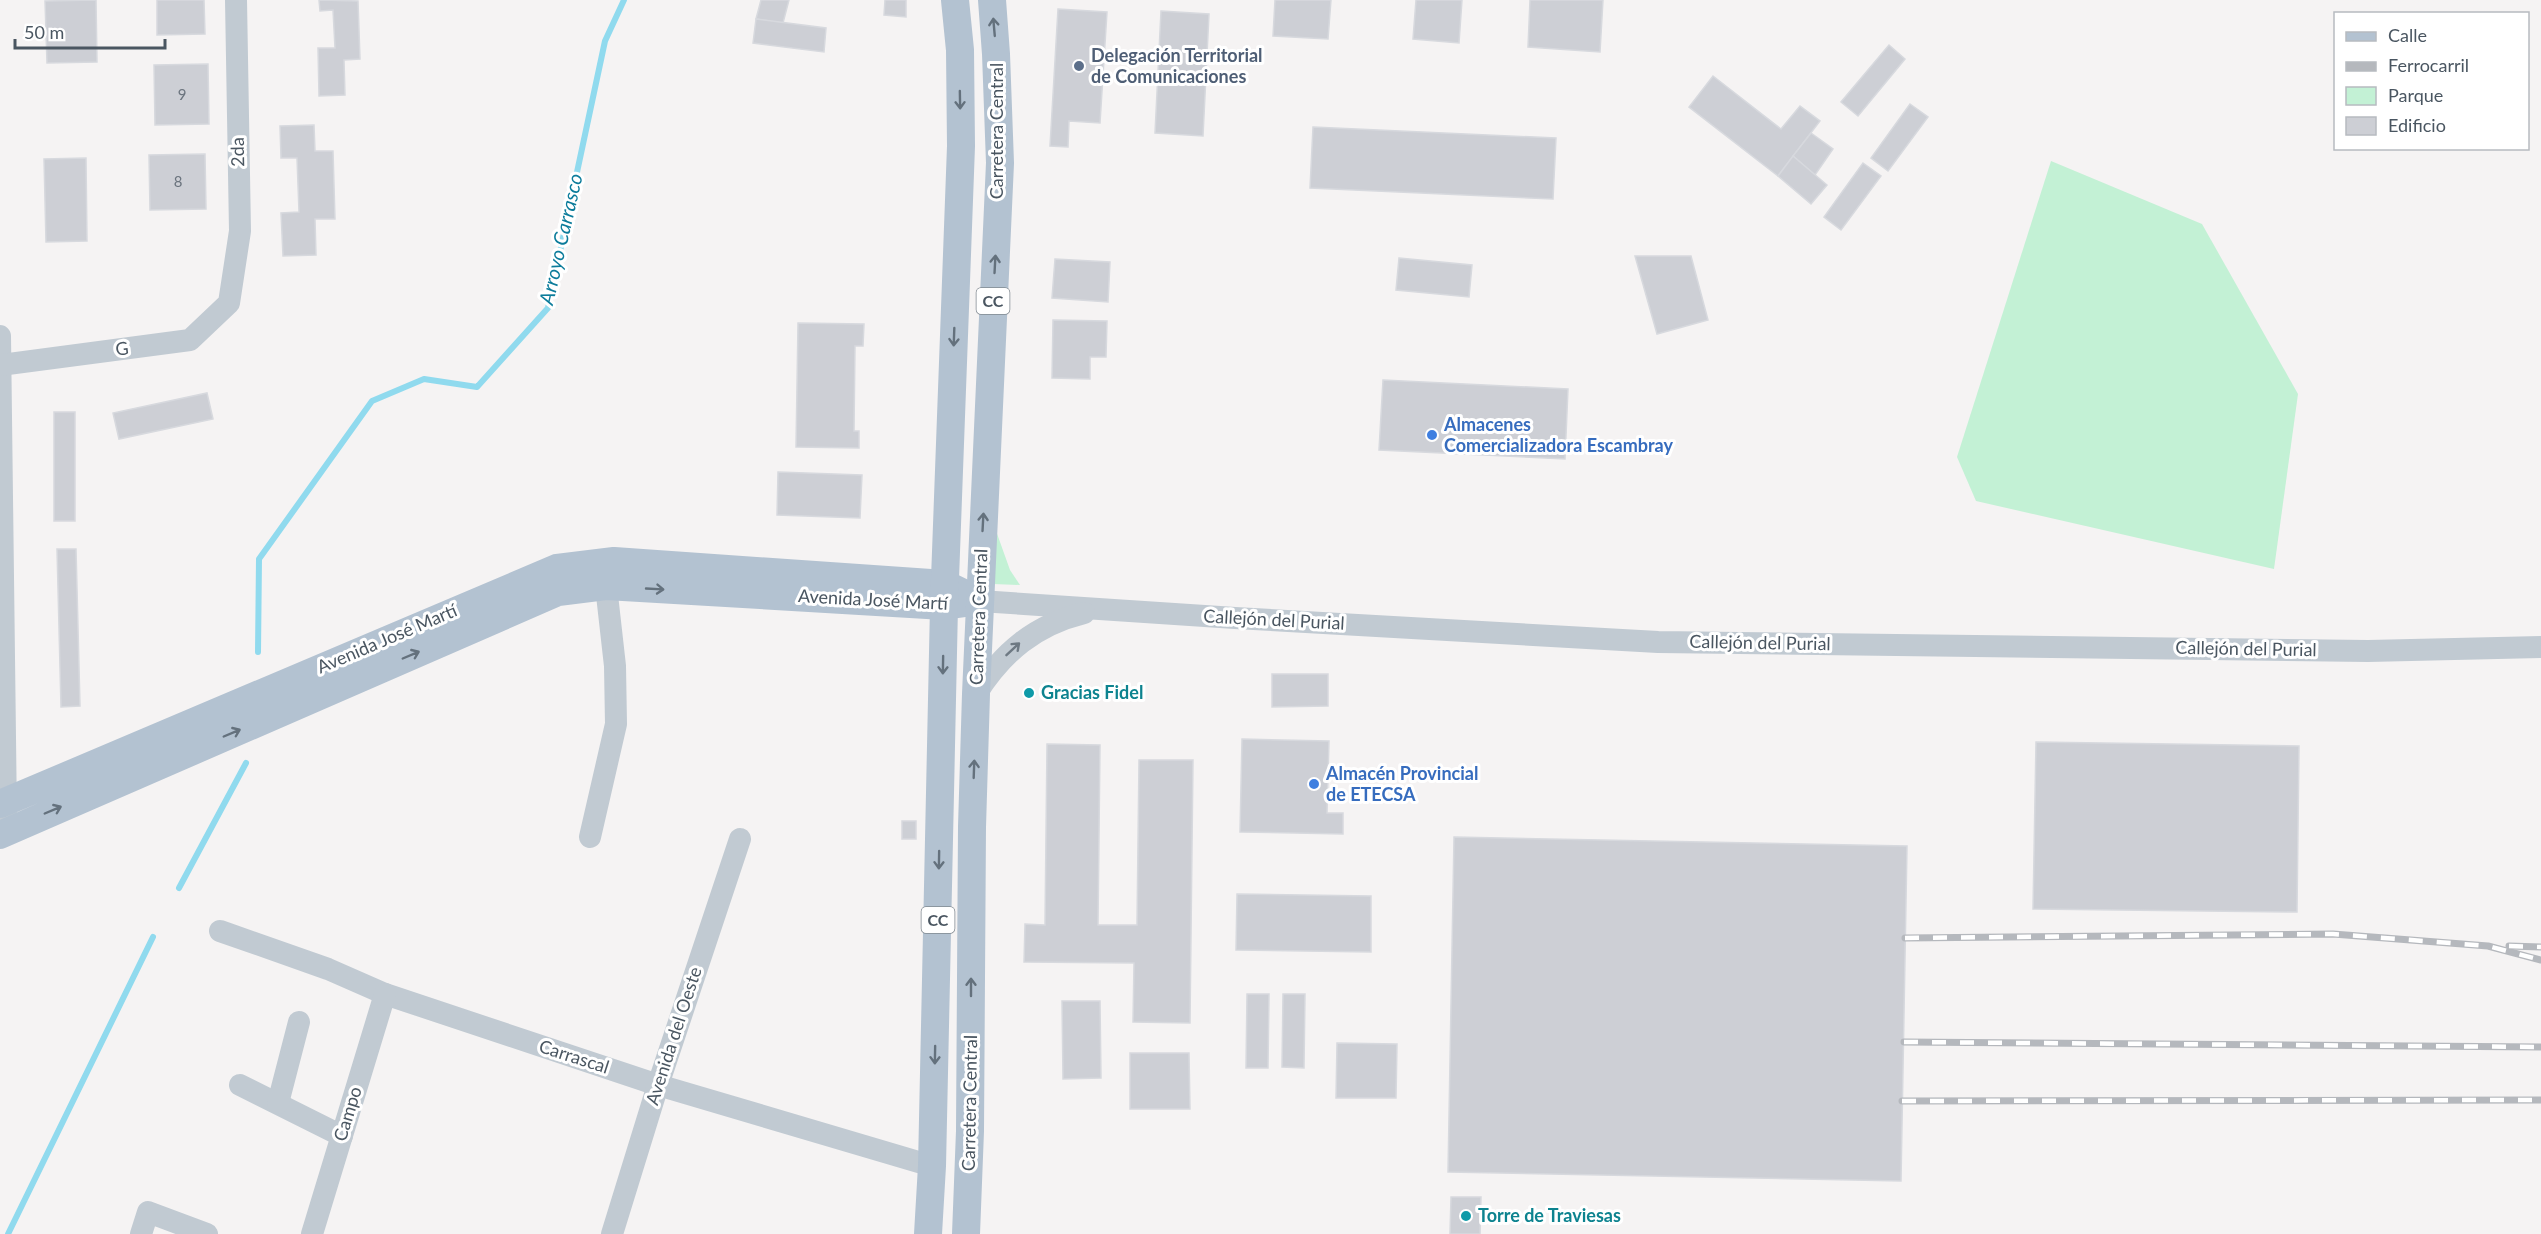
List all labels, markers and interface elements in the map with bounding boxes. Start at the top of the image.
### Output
scale bar [15,12,165,50]
legend [2334,12,2529,150]
one-way arrow [988,18,999,38]
text: 50 m [24,21,64,43]
text: Calle [2388,24,2427,46]
place label: Delegación Territorial de Comunicaciones [1091,44,1263,87]
text: Ferrocarril [2388,54,2469,76]
marker: Delegación Territorial de Comunicaciones [1072,59,1086,73]
street label: Carretera Central [985,63,1007,199]
text: Parque [2388,84,2443,106]
house number: 9 [178,85,186,103]
one-way arrow [955,90,966,110]
text: Edificio [2388,114,2446,136]
street label: 2da [226,137,248,167]
water label: Arroyo Carrasco [533,171,587,308]
house number: 8 [174,172,182,190]
one-way arrow [990,254,1001,274]
road number: CC [976,288,1010,314]
one-way arrow [948,327,960,347]
street label: G [114,336,130,360]
place label: Almacenes Comercializadora Escambray [1443,413,1673,456]
marker: Almacenes Comercializadora Escambray [1425,428,1439,442]
one-way arrow [978,512,989,532]
street label: Carretera Central [965,548,991,685]
one-way arrow [645,584,665,595]
street label: Avenida José Martí [798,584,949,614]
street label: Avenida José Martí [313,598,461,677]
street label: Callejón del Purial [1203,604,1345,634]
street label: Callejón del Purial [1689,630,1831,654]
street label: Callejón del Purial [2175,636,2317,660]
one-way arrow [1005,642,1020,656]
one-way arrow [401,649,419,661]
one-way arrow [937,654,949,674]
place label: Gracias Fidel [1041,681,1143,703]
marker: Gracias Fidel [1022,686,1036,700]
one-way arrow [222,727,241,738]
one-way arrow [968,759,980,779]
place label: Almacén Provincial de ETECSA [1325,762,1478,805]
marker: Almacén Provincial de ETECSA [1307,777,1321,791]
one-way arrow [43,804,62,815]
one-way arrow [933,849,945,869]
road number: CC [922,907,954,933]
street label: Avenida del Oeste [640,964,706,1108]
one-way arrow [965,977,977,997]
street label: Carrascal [536,1034,612,1078]
street label: Carretera Central [957,1035,981,1171]
one-way arrow [929,1044,940,1064]
street label: Campo [328,1084,366,1144]
place label: Torre de Traviesas [1478,1204,1621,1226]
marker: Torre de Traviesas [1459,1209,1473,1223]

